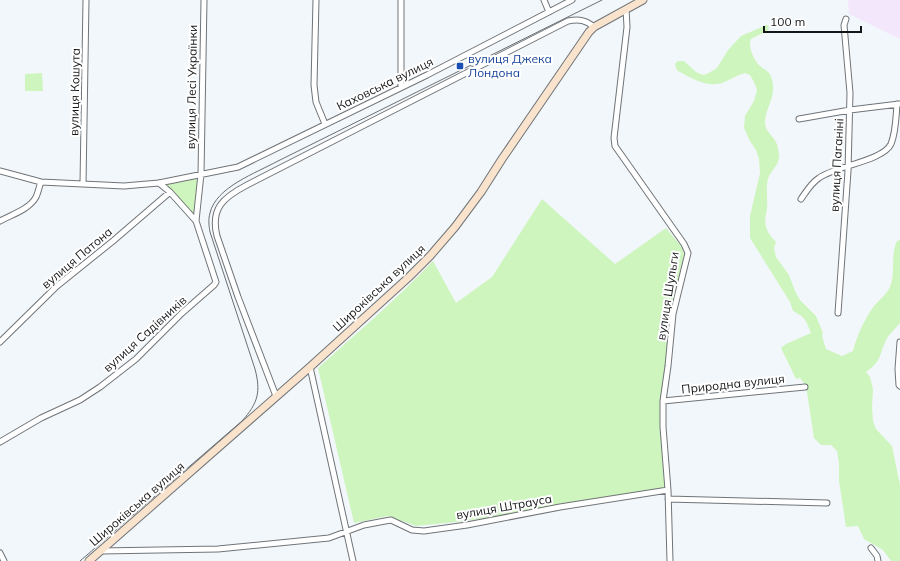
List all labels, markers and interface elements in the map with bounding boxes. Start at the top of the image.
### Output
scale bar [764,8,861,34]
text: 100 m [770,14,805,29]
street label: вулиця Лесі Українки [183,25,200,149]
street label: вулиця Кошута [66,48,83,136]
place label: вулиця Джека Лондона [468,51,552,80]
street label: Каховська вулиця [334,54,436,113]
marker: вулиця Джека Лондона [455,61,465,71]
street label: вулиця Паганіні [827,118,846,212]
street label: вулиця Патона [38,224,115,291]
street label: Широківська вулиця [329,241,428,334]
street label: вулиця Шульги [653,251,682,341]
street label: вулиця Садівників [100,292,190,375]
street label: Природна вулиця [681,371,785,396]
street label: Широківська вулиця [86,458,187,549]
street label: вулиця Штрауса [455,491,553,522]

